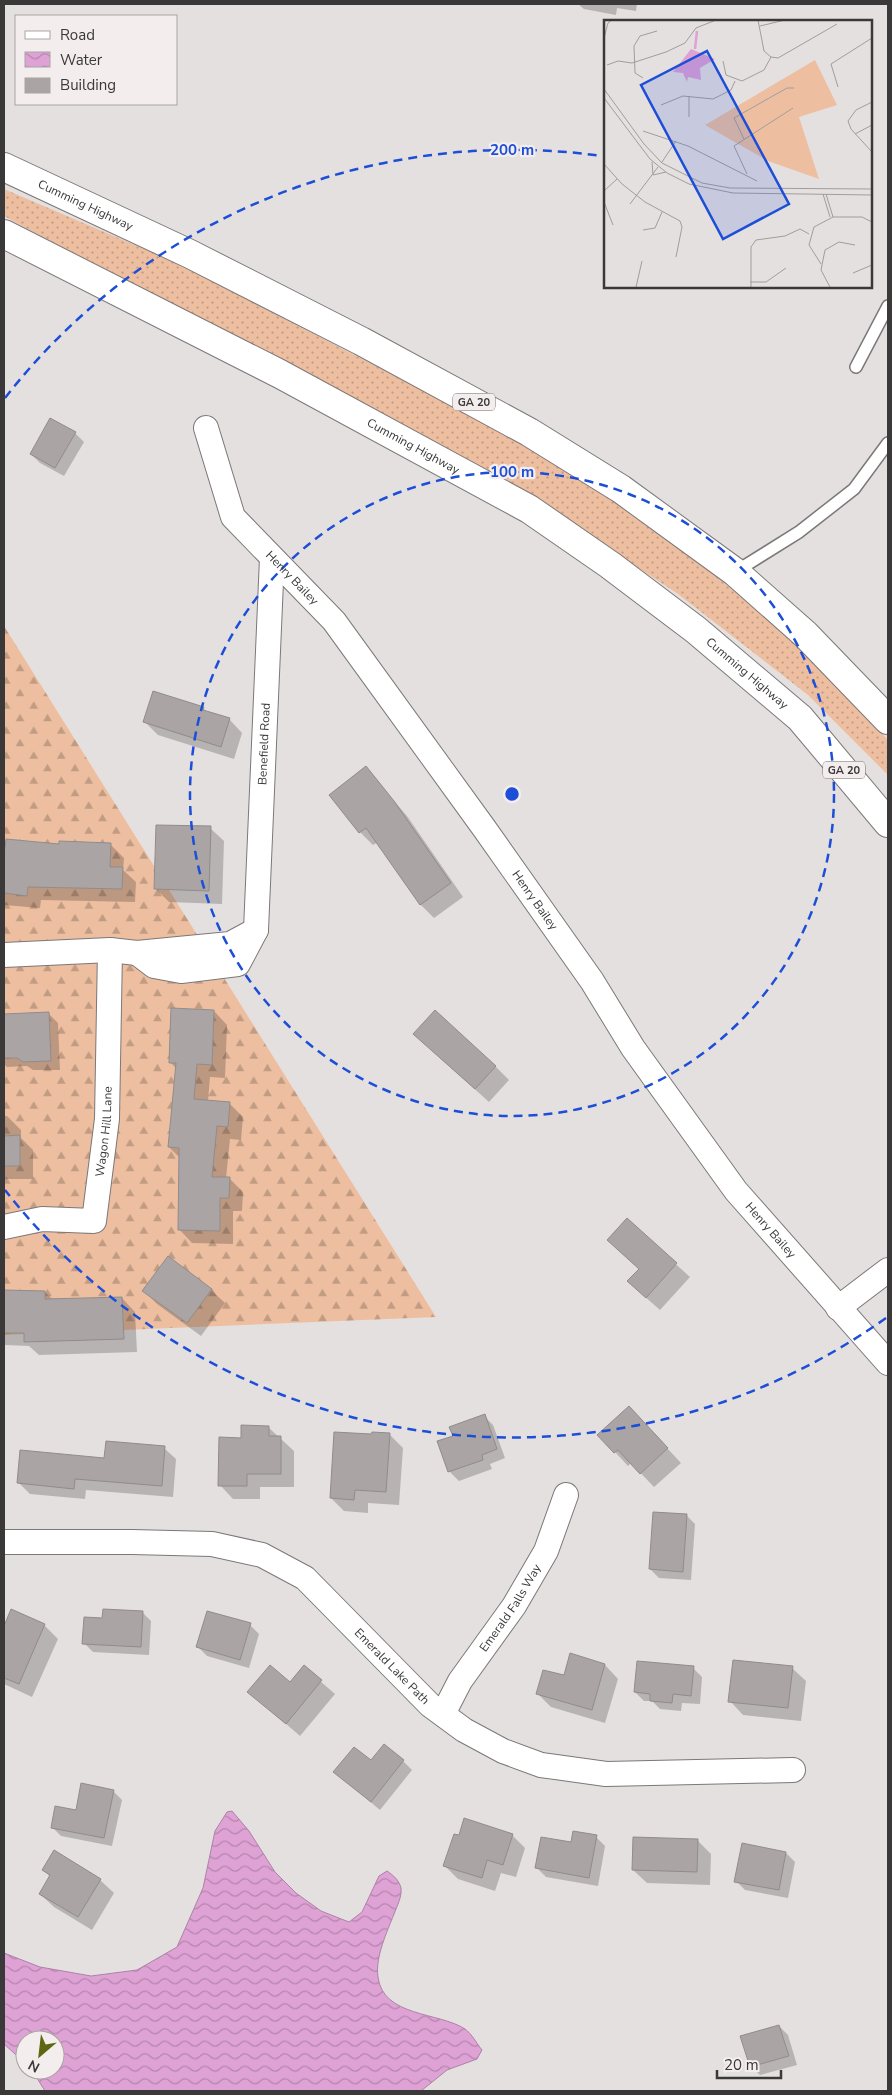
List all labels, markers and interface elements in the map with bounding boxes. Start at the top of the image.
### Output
legend [15,15,178,105]
inset map [604,20,872,288]
text: Road [60,25,95,45]
text: Water [60,50,103,70]
text: Building [60,75,116,95]
text: 200 m [490,140,534,160]
street label: Cumming Highway [35,176,136,235]
road number: GA 20 [453,394,495,411]
street label: Cumming Highway [364,415,463,478]
text: 100 m [490,462,534,482]
street label: Henry Bailey [262,547,323,609]
street label: Cumming Highway [703,634,792,713]
street label: Benefield Road [254,702,274,785]
road number: GA 20 [823,762,865,778]
centre of rings [503,785,521,803]
street label: Henry Bailey [508,867,562,934]
street label: Wagon Hill Lane [92,1086,116,1178]
street label: Henry Bailey [742,1199,800,1262]
street label: Emerald Falls Way [476,1560,545,1655]
street label: Emerald Lake Path [351,1625,433,1708]
north arrow [15,2030,65,2080]
scale bar [717,2048,781,2080]
text: N [25,2055,43,2077]
text: 20 m [724,2055,759,2075]

